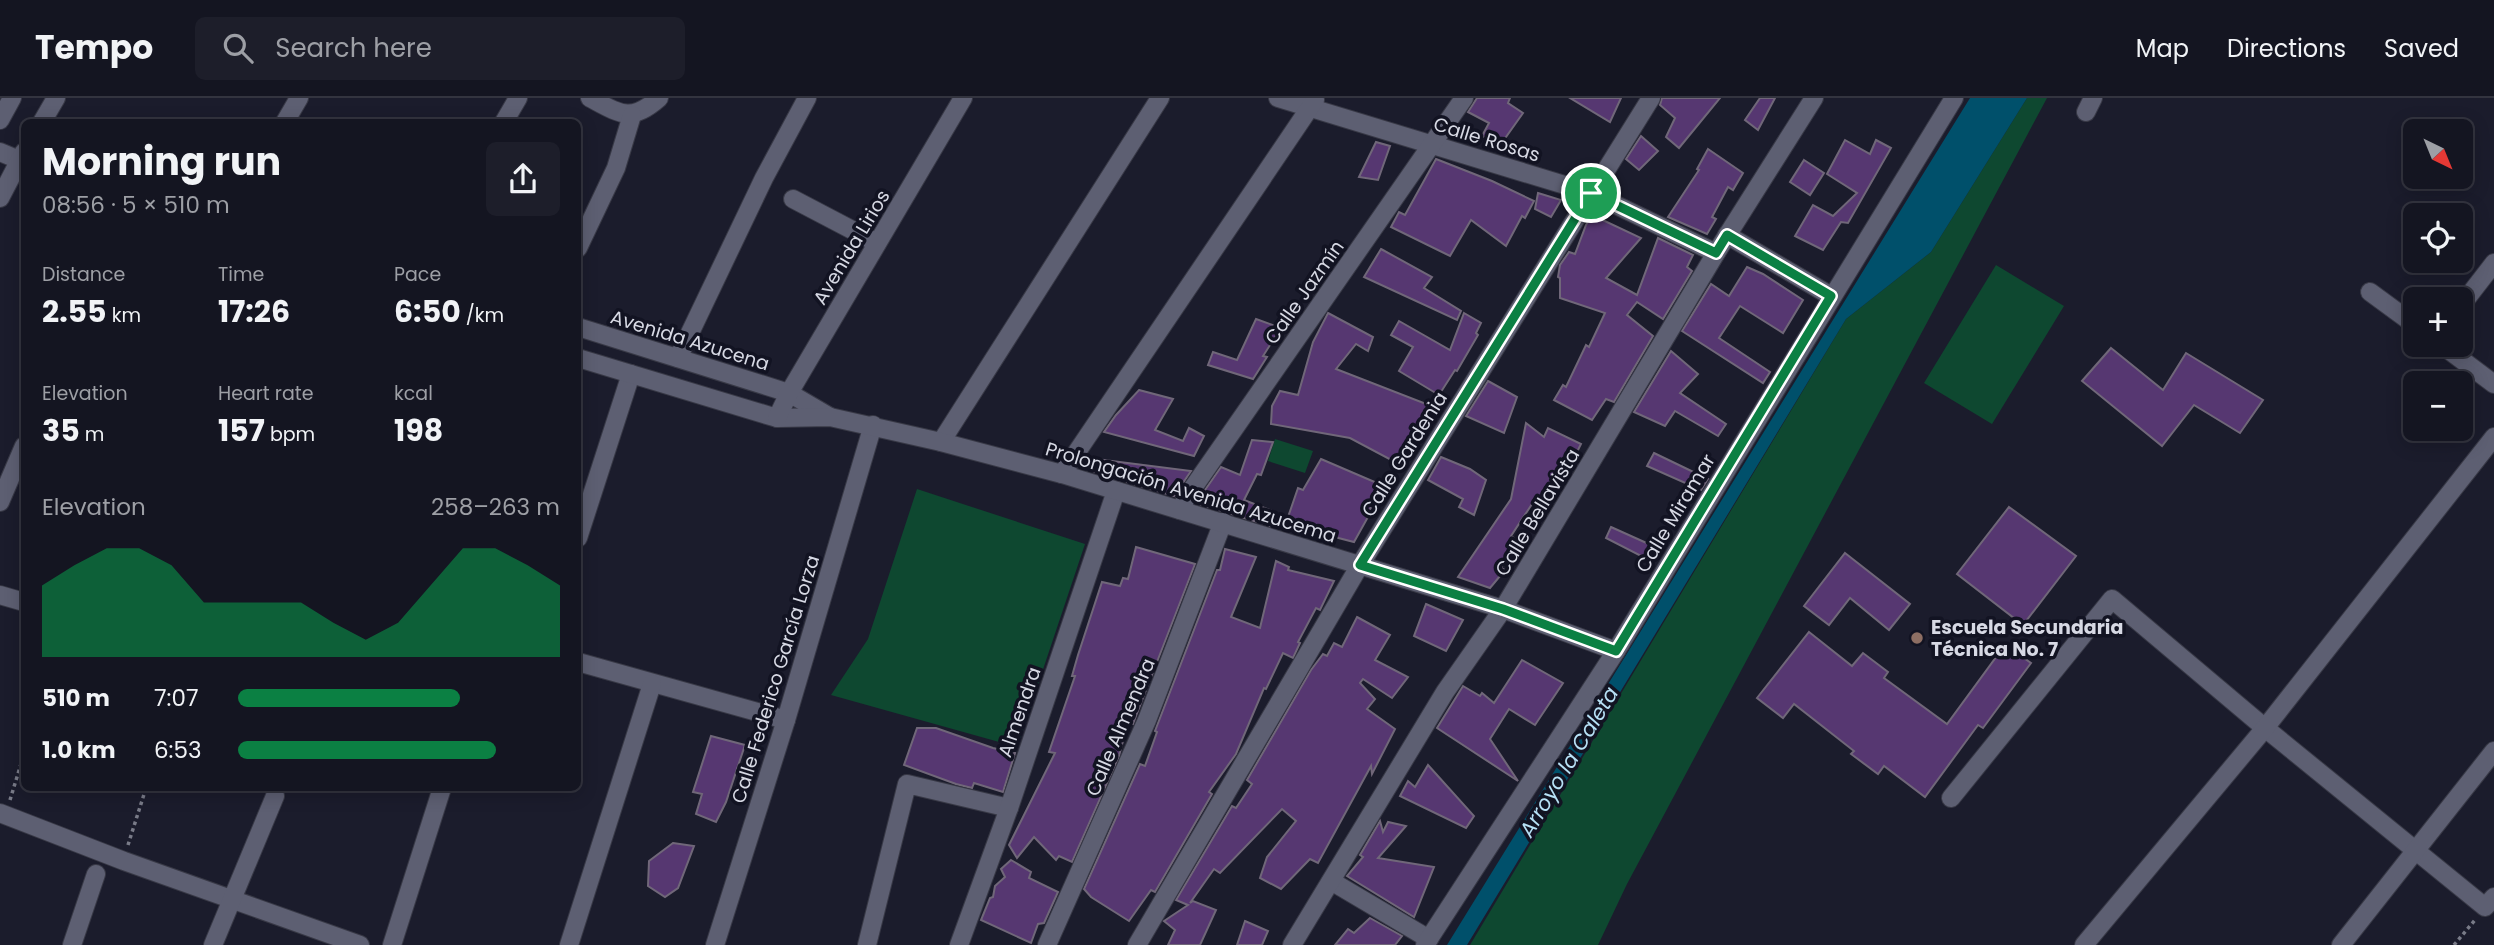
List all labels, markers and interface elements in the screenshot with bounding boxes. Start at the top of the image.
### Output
search box [195,17,685,80]
text: Tempo [35,24,153,71]
icon: search [219,29,257,67]
text: Search here [275,30,432,66]
text: Map [2136,32,2189,65]
text: Directions [2227,32,2346,65]
text: Saved [2384,32,2459,65]
street label: Calle Rosas [1430,110,1543,168]
north arrow [2403,119,2473,189]
map controls [2403,119,2473,441]
text: Morning run [42,135,281,188]
button: share [486,142,560,216]
pin [1561,163,1621,223]
icon: arrive [1572,174,1610,212]
street label: Avenida Lirios [806,185,896,310]
text: 08:56 · 5 × 510 m [42,189,230,221]
button: locate [2403,203,2473,273]
street label: Calle Jazmín [1258,235,1350,350]
text: Distance [42,261,125,288]
text: Time [218,261,264,288]
text: Pace [394,261,441,288]
button: + [2403,287,2473,357]
text: 2.55 [42,290,107,333]
text: 17:26 [218,290,290,333]
text: 6:50 [394,290,461,333]
text: km [107,302,141,329]
text: /km [461,302,504,329]
street label: Avenida Azucena [607,303,773,377]
button: − [2403,371,2473,441]
text: Elevation [42,380,128,407]
text: Heart rate [218,380,313,407]
text: kcal [394,380,433,407]
street label: Calle Gardenia [1355,387,1454,522]
text: 35 [42,409,80,452]
text: 157 [218,409,265,452]
text: 198 [394,409,443,452]
text: m [80,421,104,448]
text: bpm [265,421,315,448]
street label: Prolongación Avenida Azucema [1042,435,1340,550]
street label: Calle Bellavista [1489,443,1586,581]
street label: Calle Miramar [1629,449,1722,578]
text: Elevation [42,491,146,523]
text: 258–263 m [431,491,560,523]
street label: Calle Federico García Lorza [725,552,826,806]
place label: Escuela Secundaria Técnica No. 7 [1931,614,2123,663]
marker: Escuela Secundaria Técnica No. 7 [1909,630,1925,646]
street label: Calle Almendra [1079,654,1162,800]
street label: Almendra [991,663,1048,761]
water label: Arroyo la Caleta [1512,681,1625,843]
text: 510 m [42,682,110,714]
text: 7:07 [154,682,198,714]
text: 1.0 km [42,734,116,766]
text: 6:53 [154,734,202,766]

